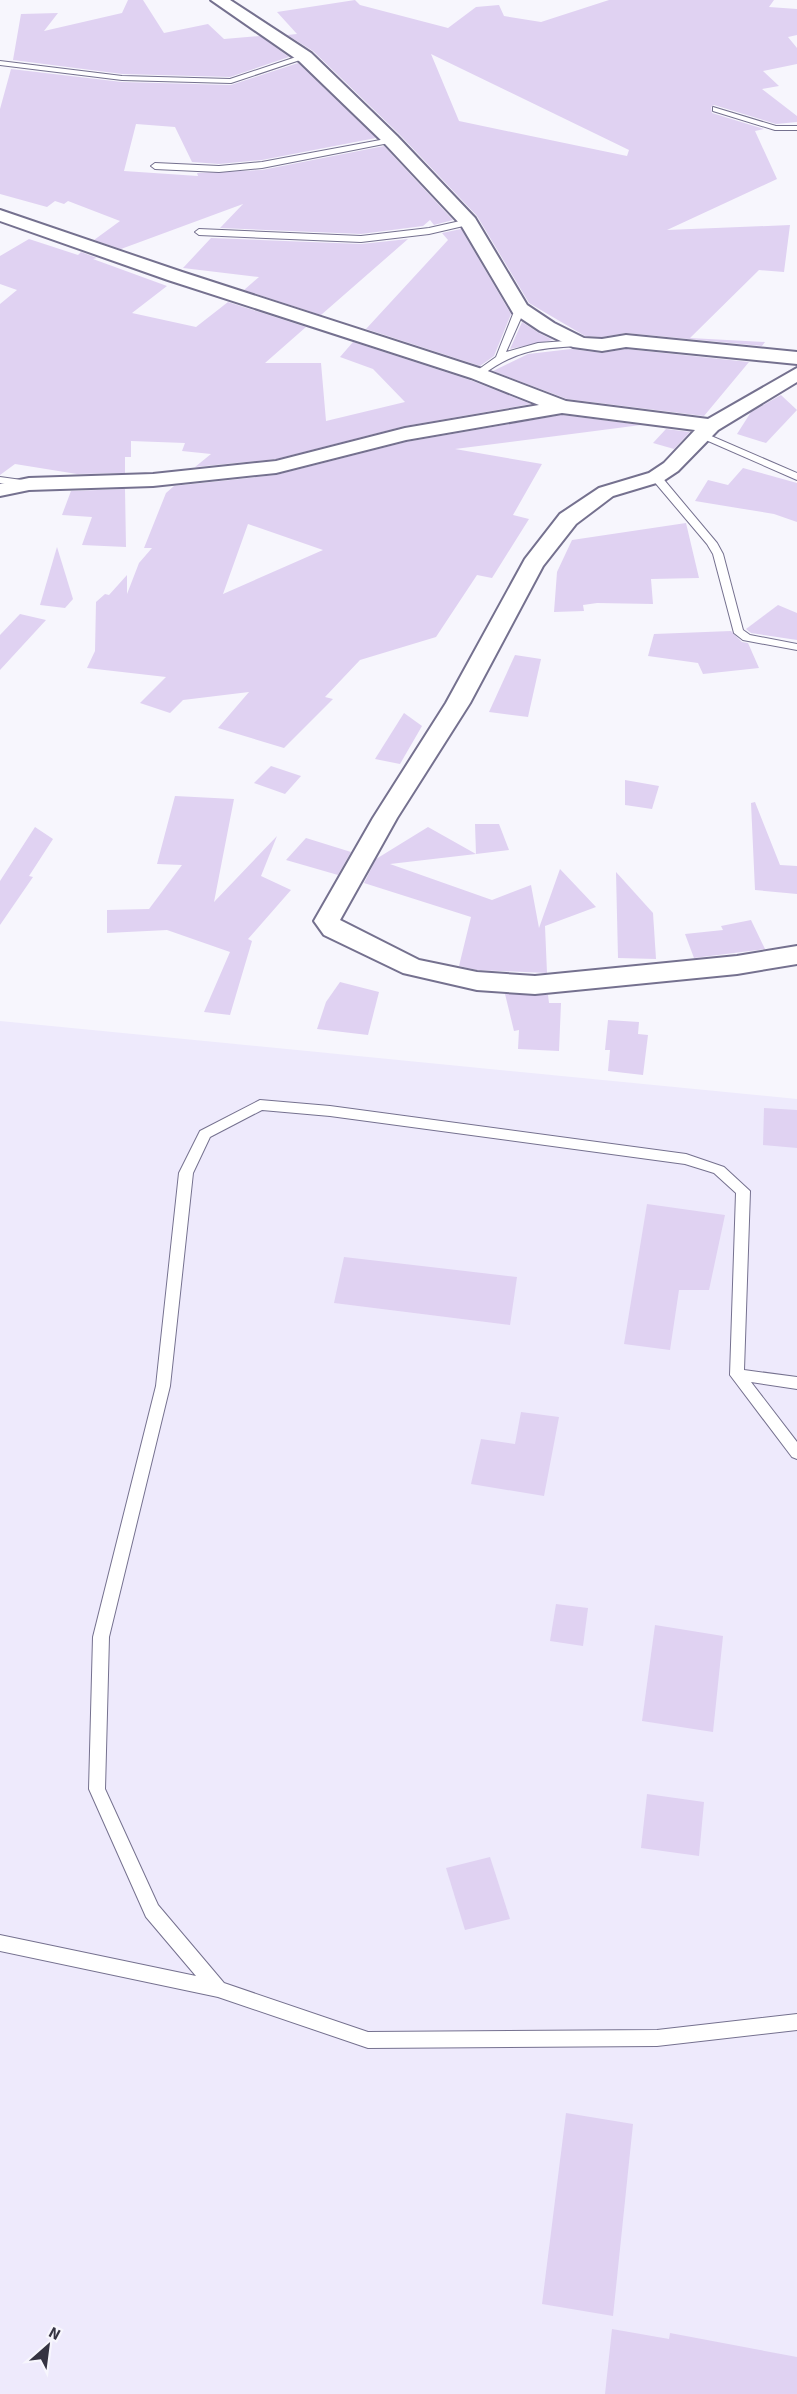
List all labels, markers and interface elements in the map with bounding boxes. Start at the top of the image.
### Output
north arrow [18,2316,78,2376]
text: N [45,2321,64,2346]

